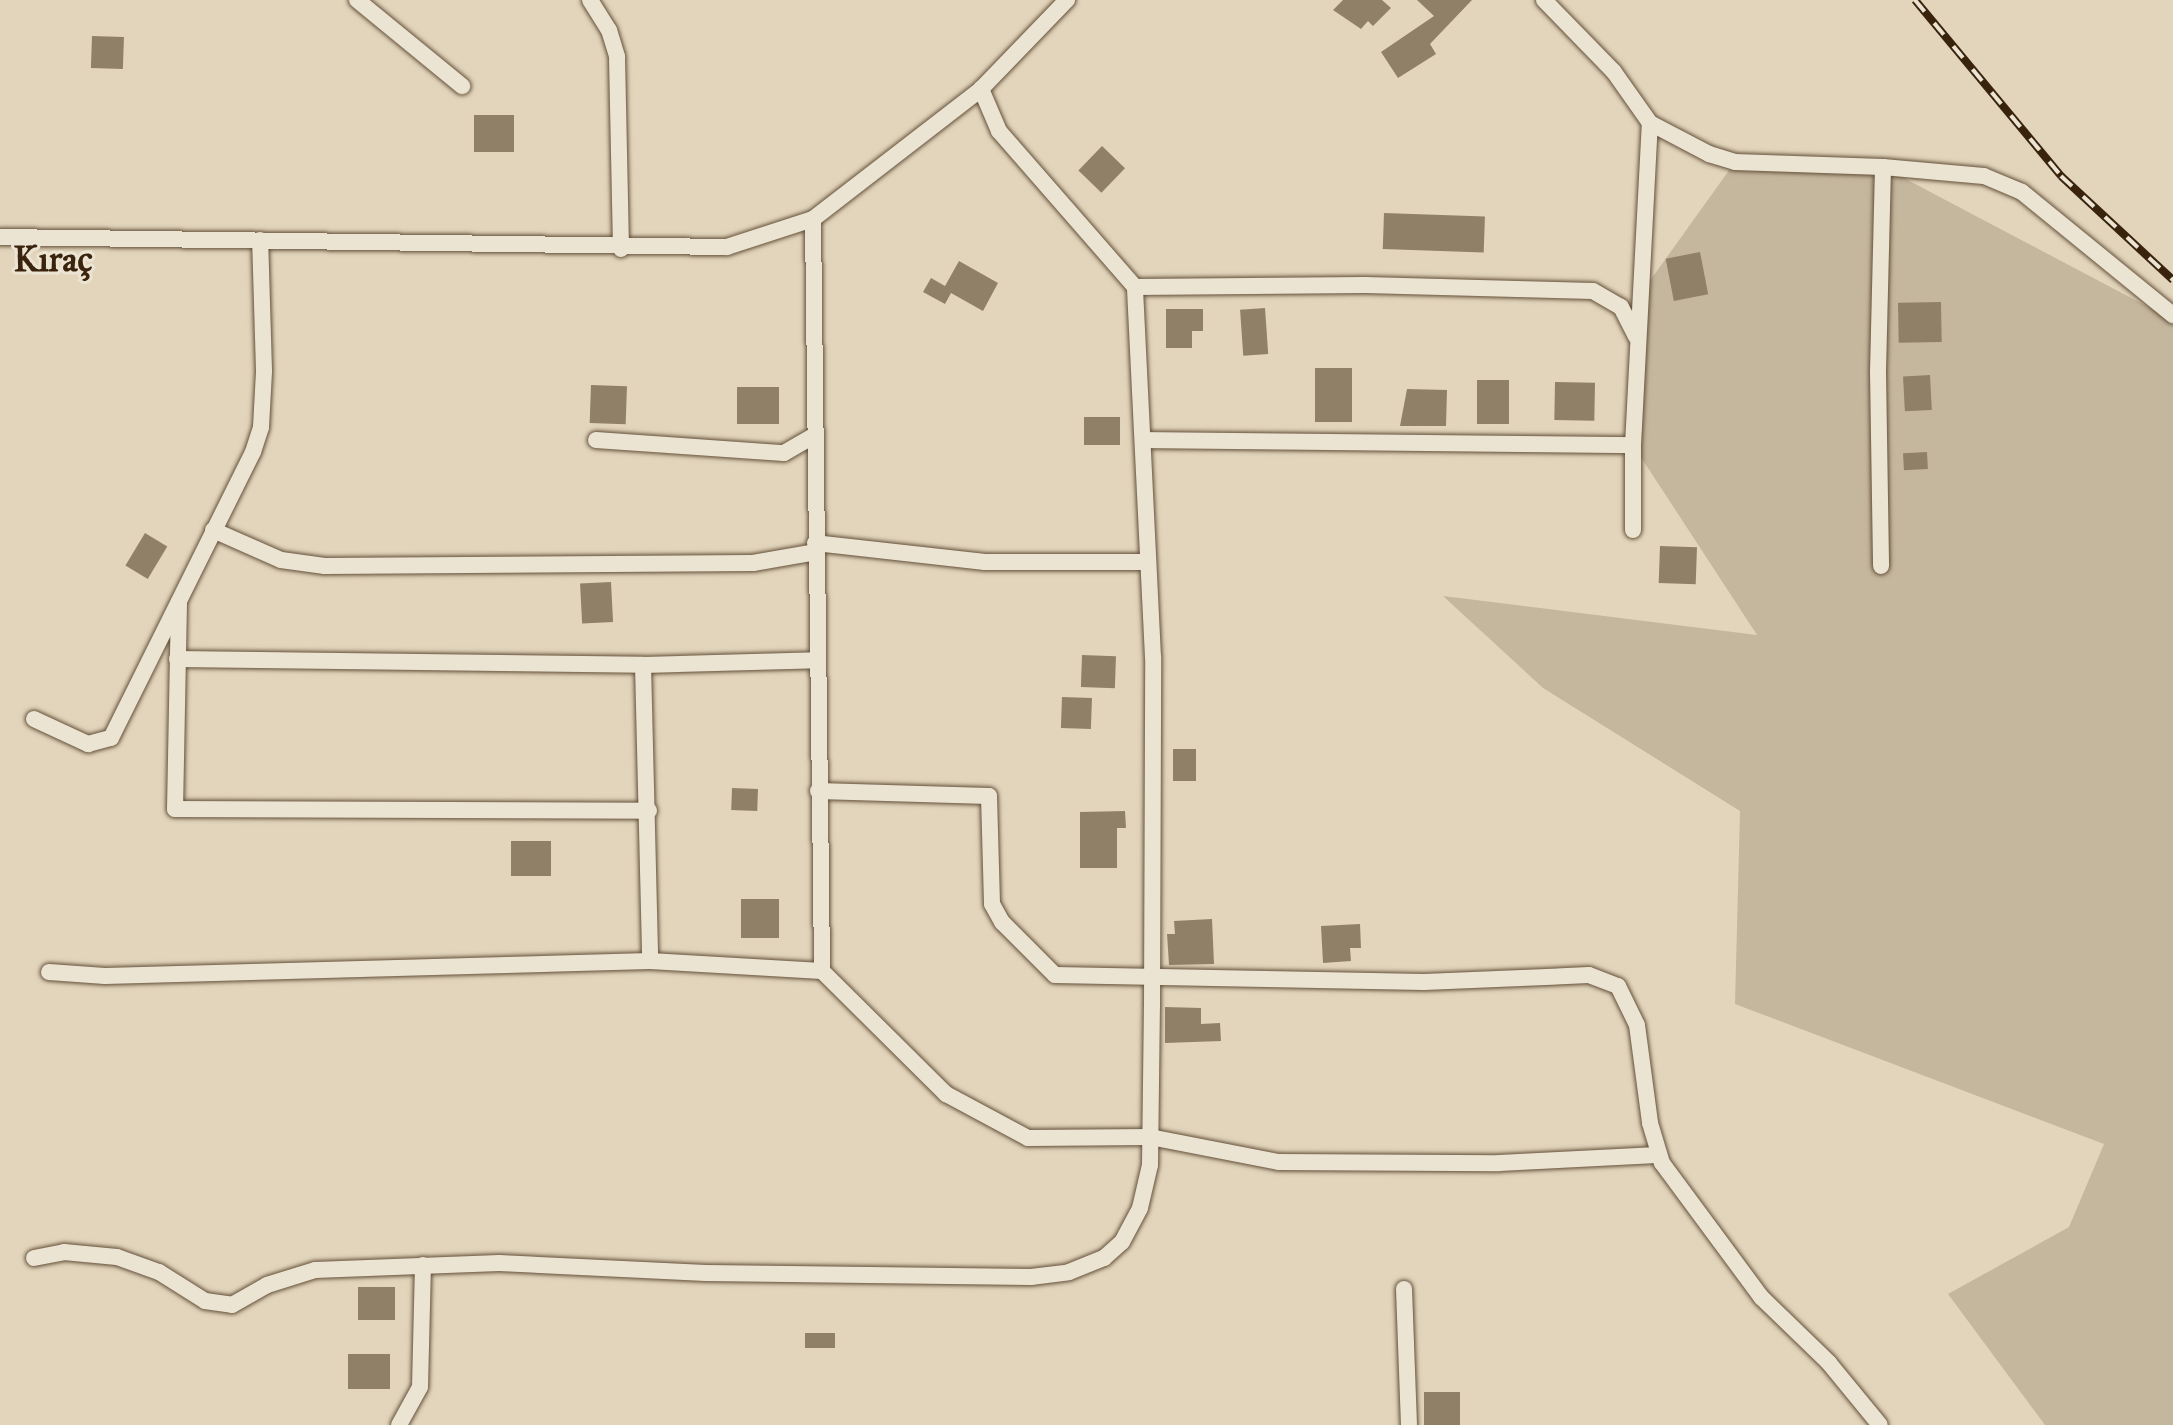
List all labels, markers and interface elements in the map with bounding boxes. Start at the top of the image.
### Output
district label: Kıraç [13,238,93,282]

